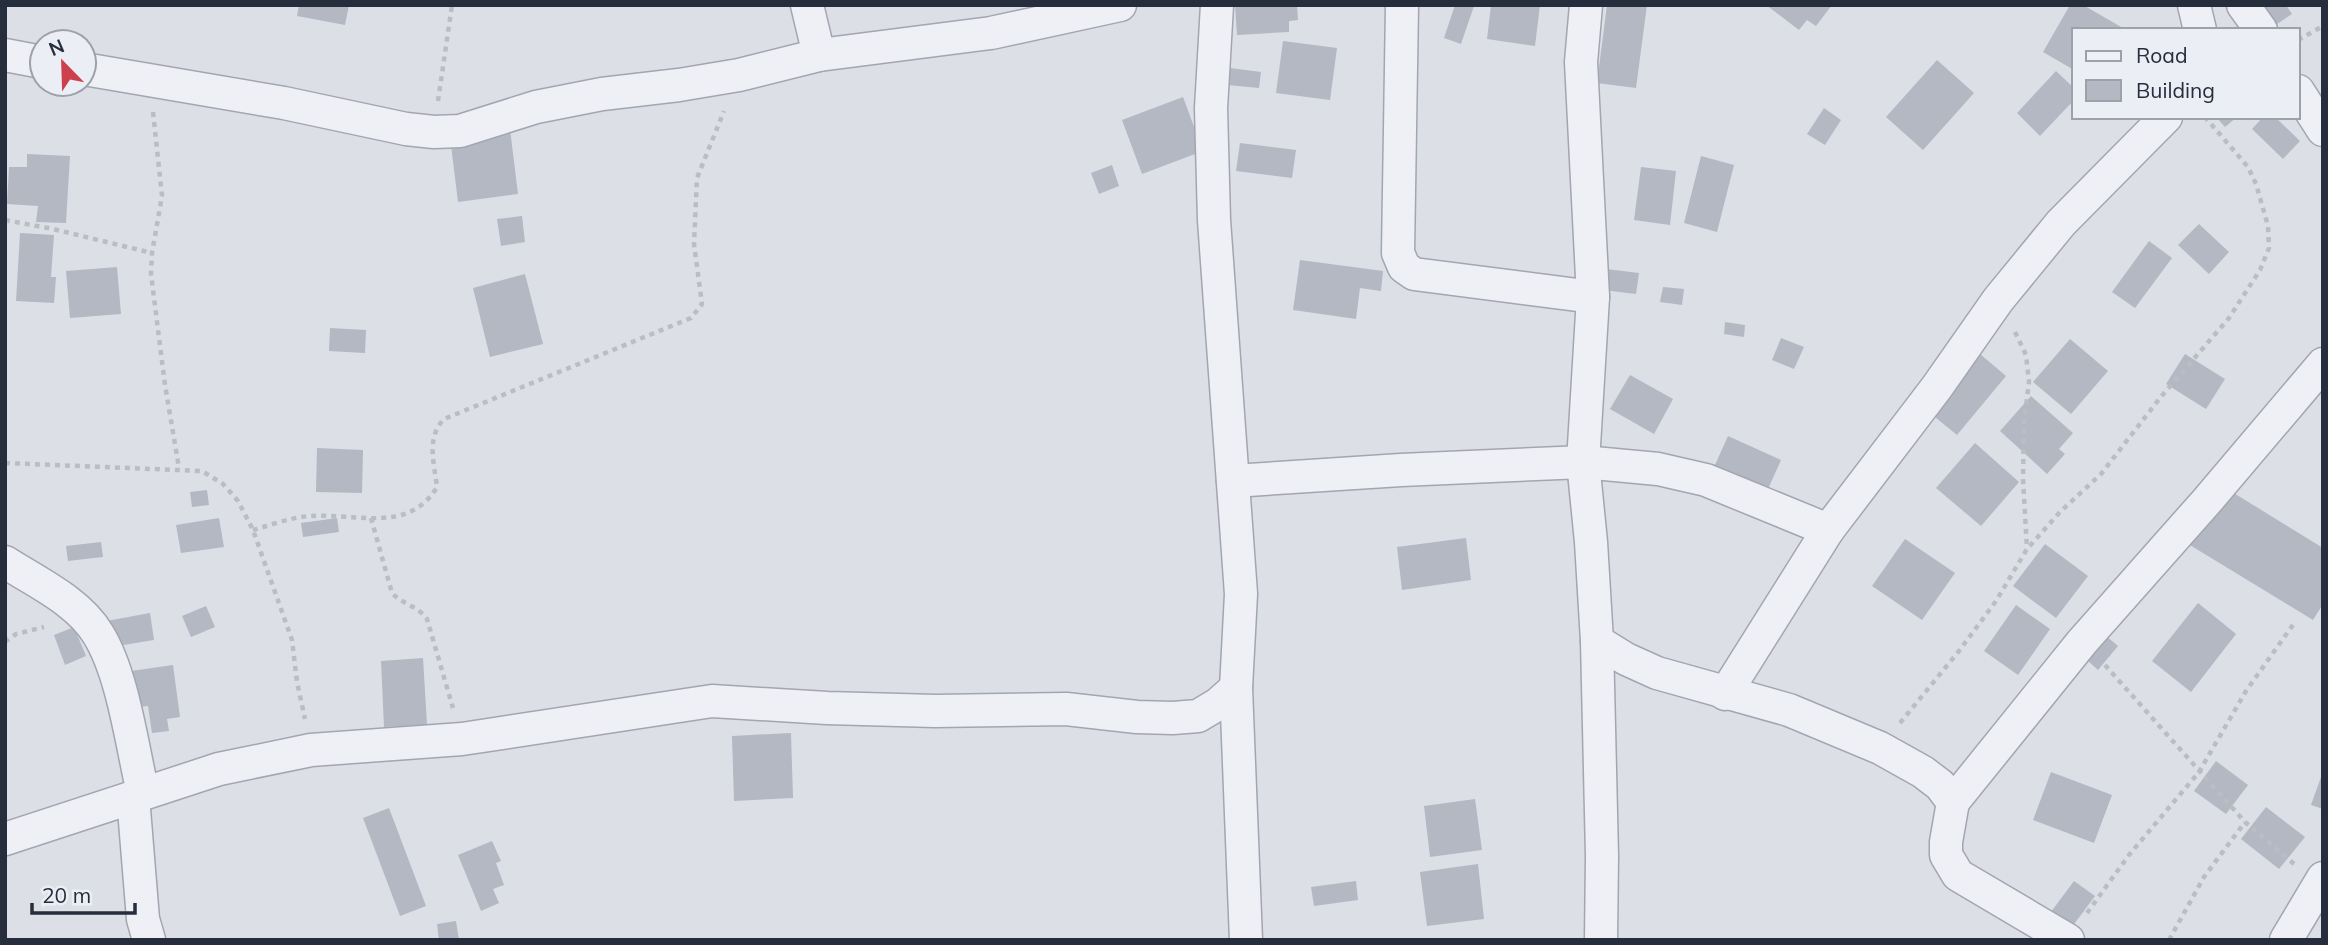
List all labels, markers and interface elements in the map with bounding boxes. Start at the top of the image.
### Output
north arrow [28,28,98,98]
legend [2072,28,2300,119]
text: N [45,34,68,61]
text: Road [2136,42,2187,68]
text: Building [2136,77,2215,103]
scale bar [32,872,135,916]
text: 20 m [42,882,91,908]

